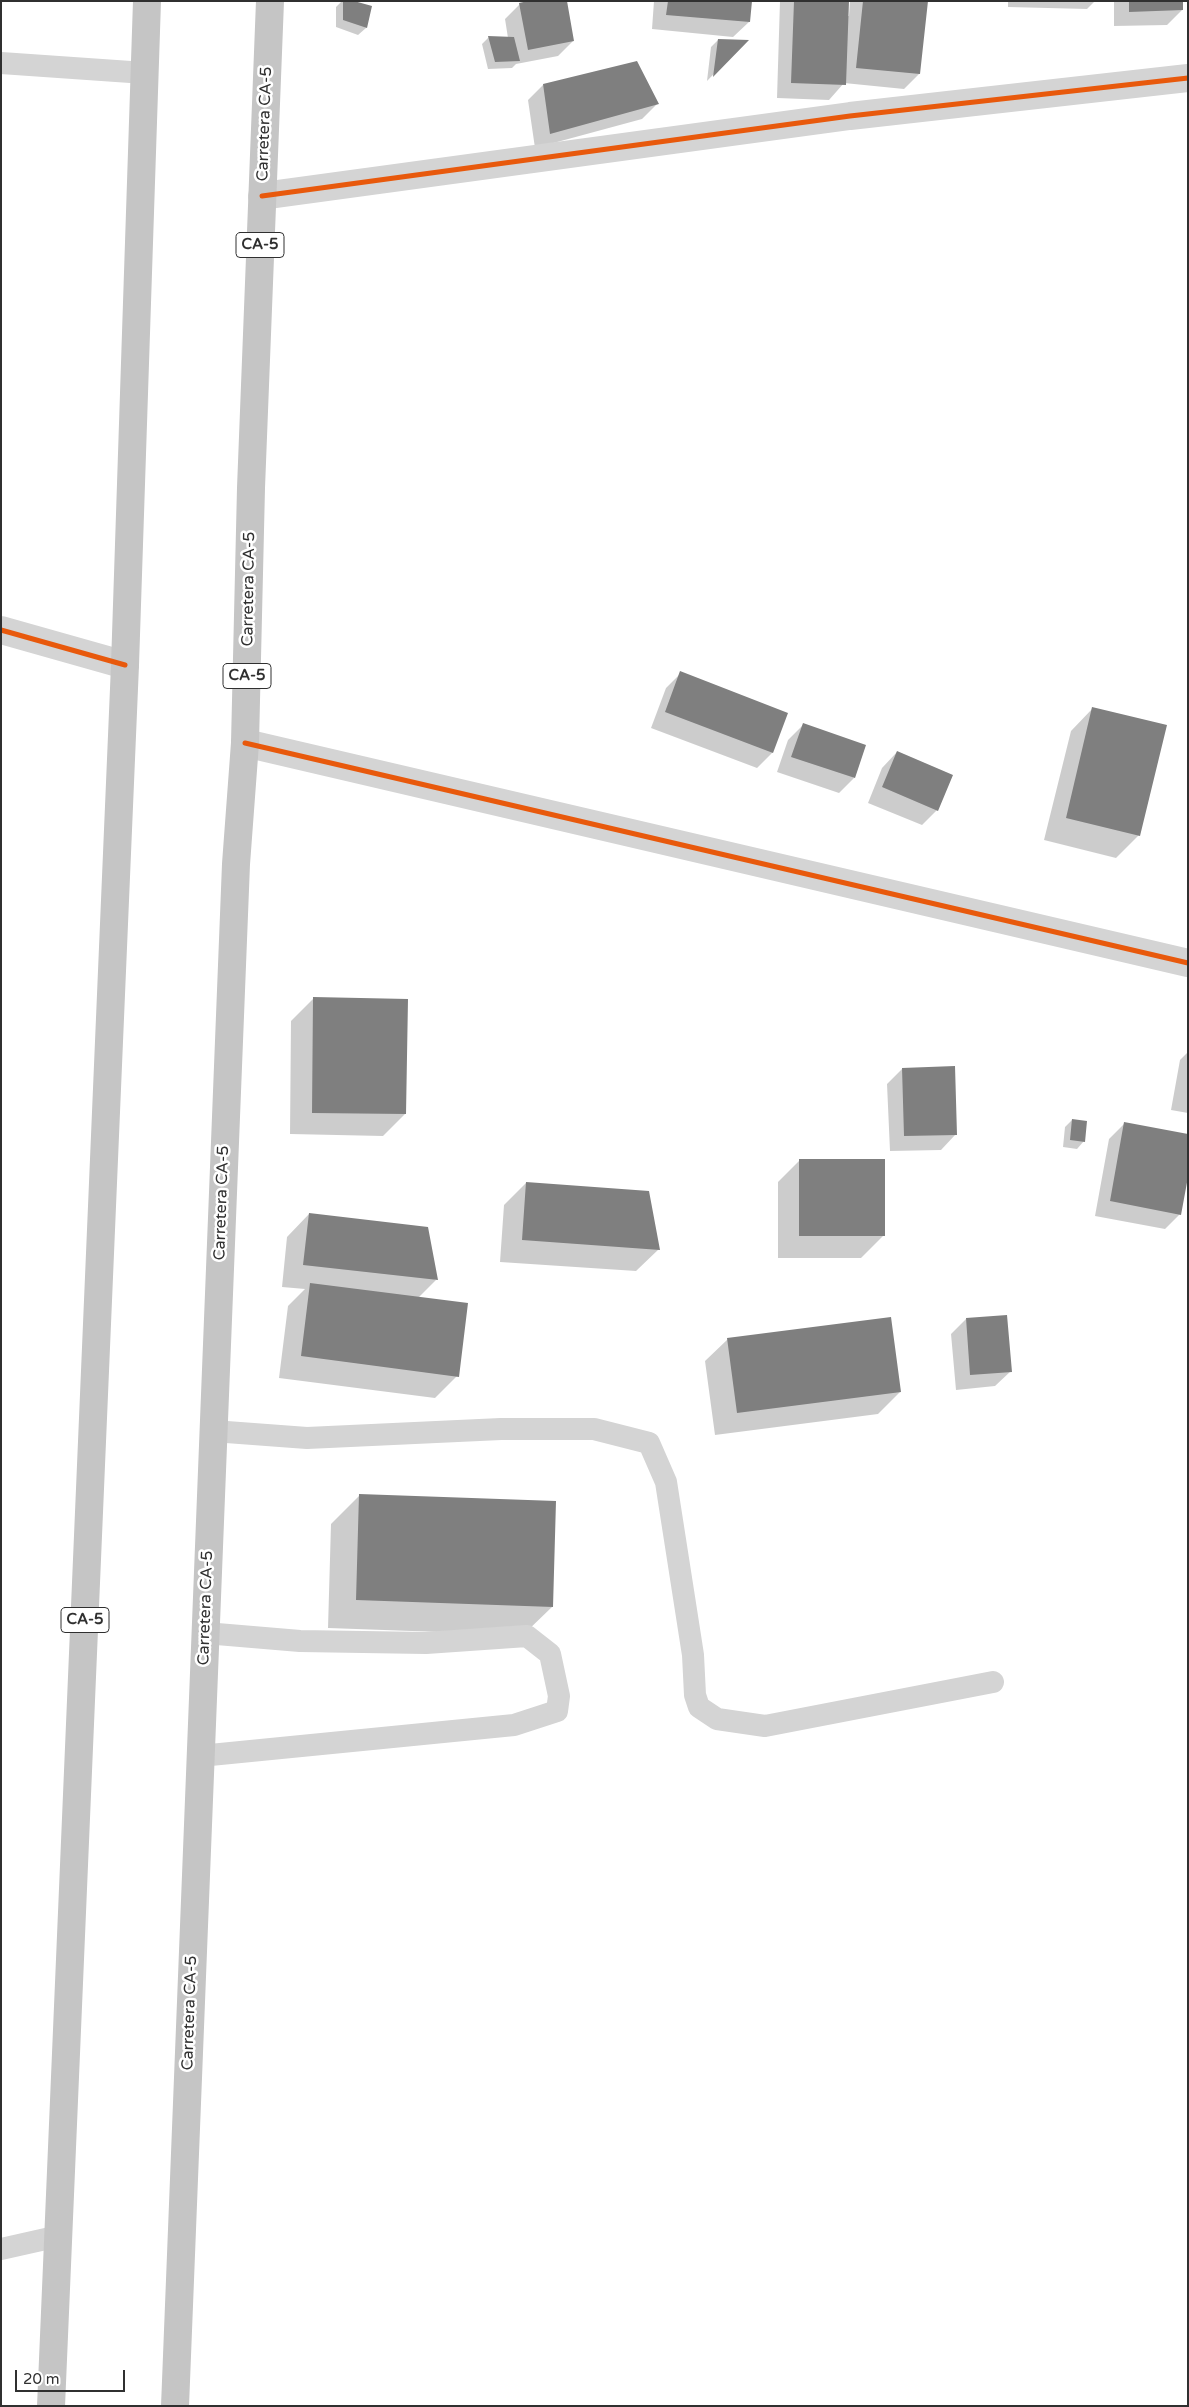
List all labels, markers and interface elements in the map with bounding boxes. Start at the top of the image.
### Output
street label: Carretera CA-5 [253,66,277,182]
road number: CA-5 [236,232,284,258]
street label: Carretera CA-5 [238,531,260,647]
road number: CA-5 [223,664,271,688]
street label: Carretera CA-5 [210,1145,234,1261]
street label: Carretera CA-5 [194,1550,218,1666]
road number: CA-5 [61,1608,109,1632]
street label: Carretera CA-5 [178,1955,202,2071]
scale bar [18,2360,128,2392]
text: 20 m [23,2370,60,2388]

